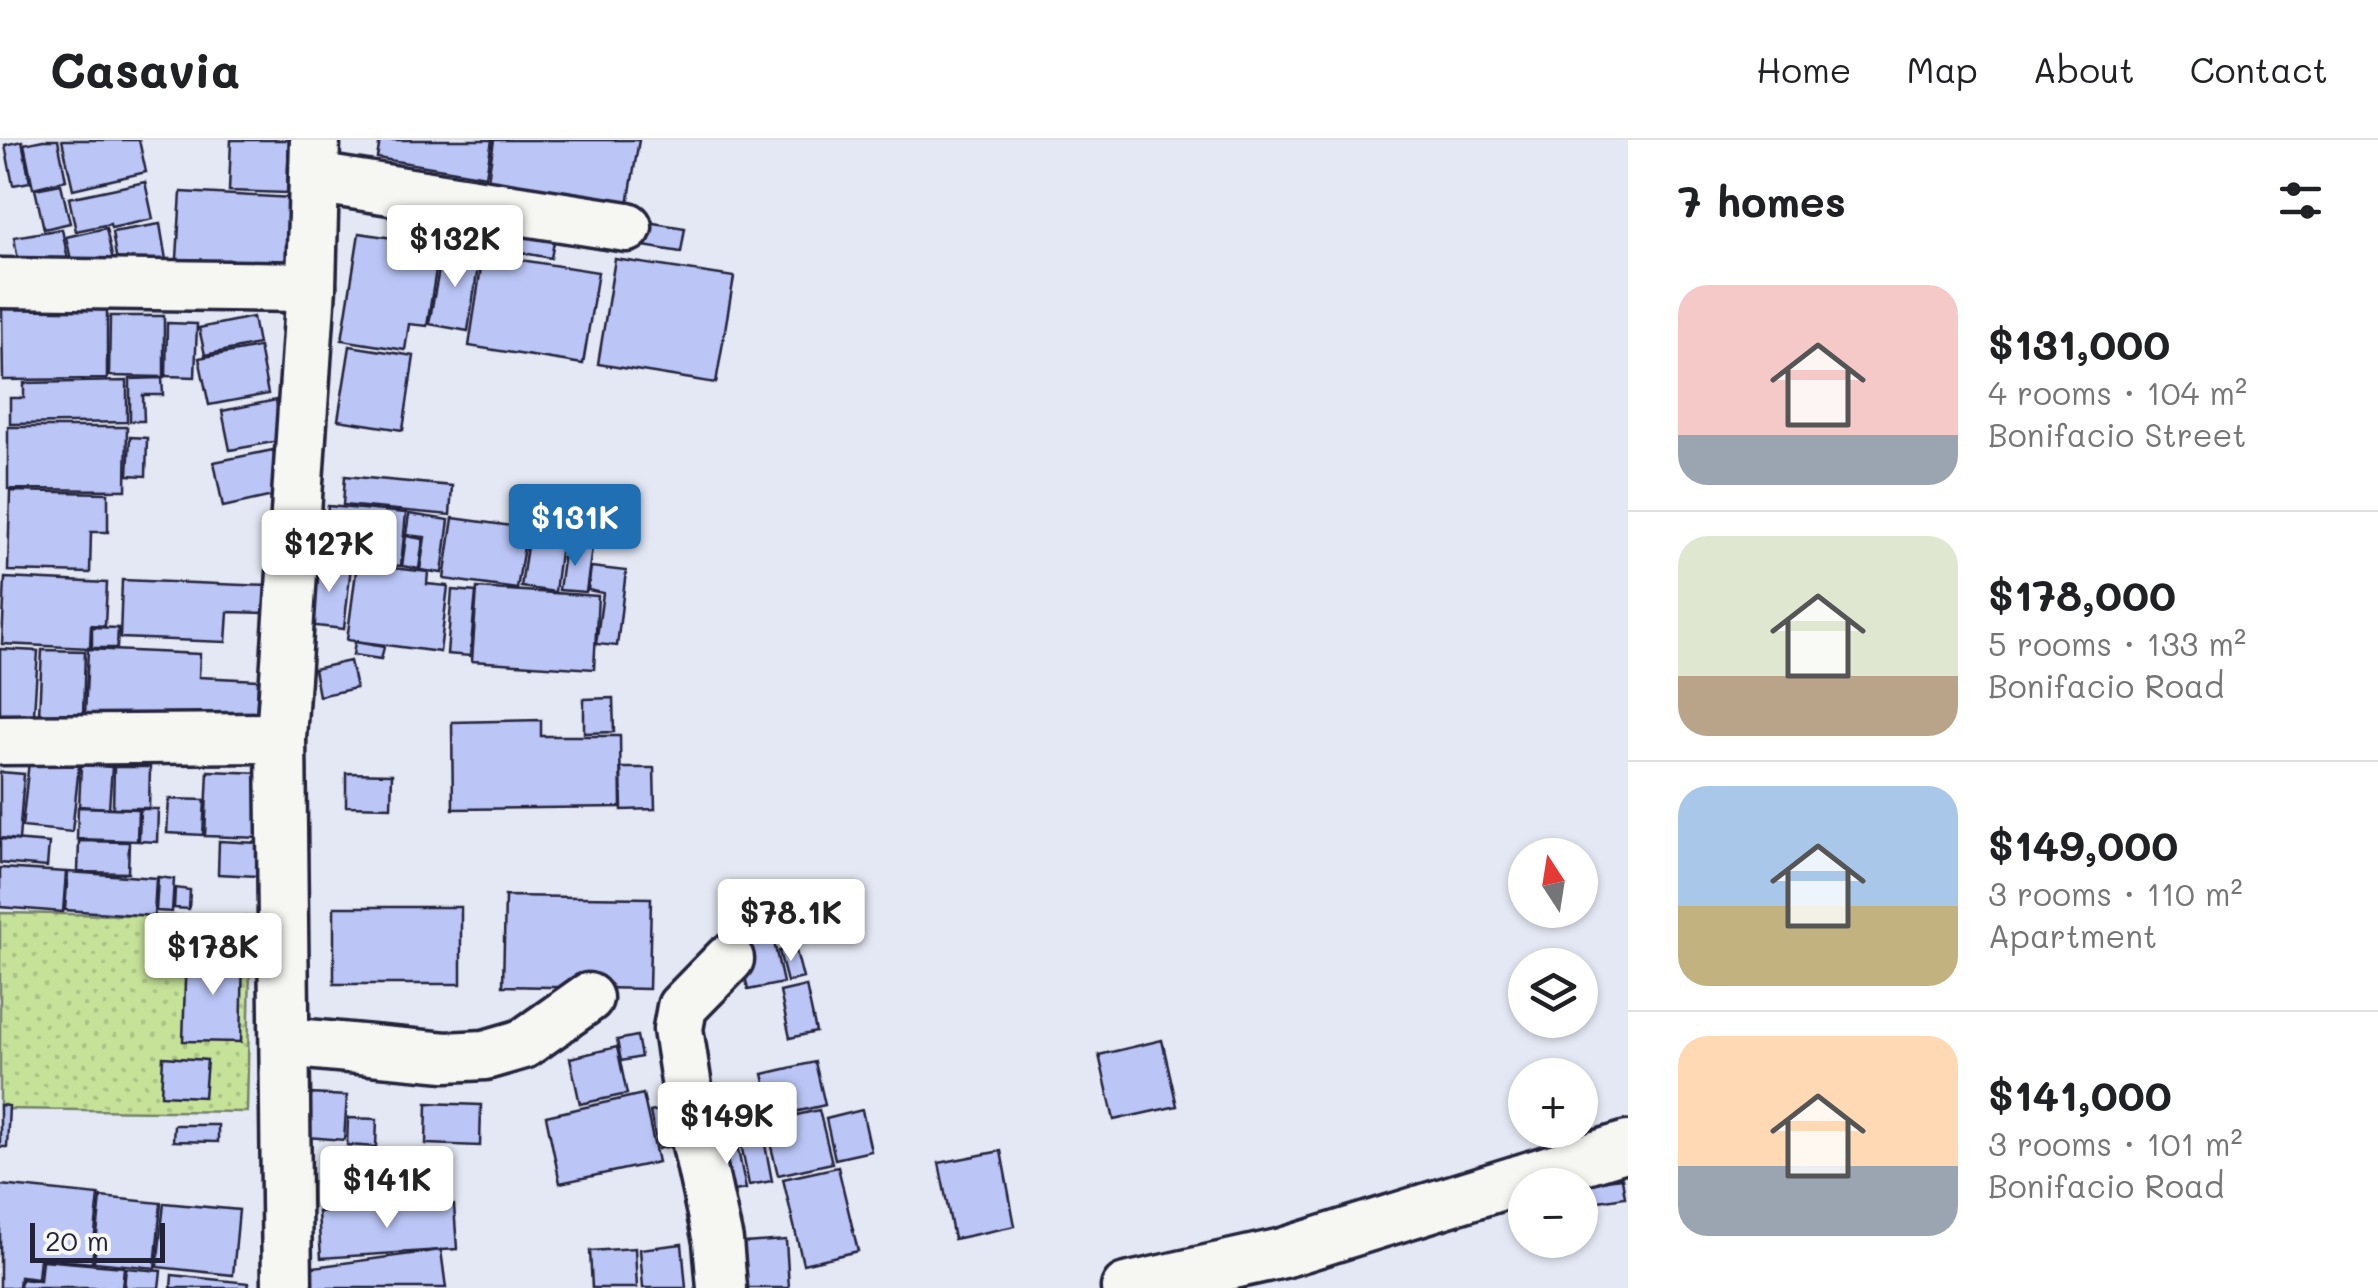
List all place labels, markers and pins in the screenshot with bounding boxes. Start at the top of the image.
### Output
pin: $132K [385,205,525,290]
pin: $131K [505,484,645,569]
pin: $127K [259,510,399,595]
pin: $78.1K [710,879,872,964]
pin: $178K [143,913,283,998]
pin: $149K [657,1082,797,1167]
pin: $141K [317,1146,457,1231]

